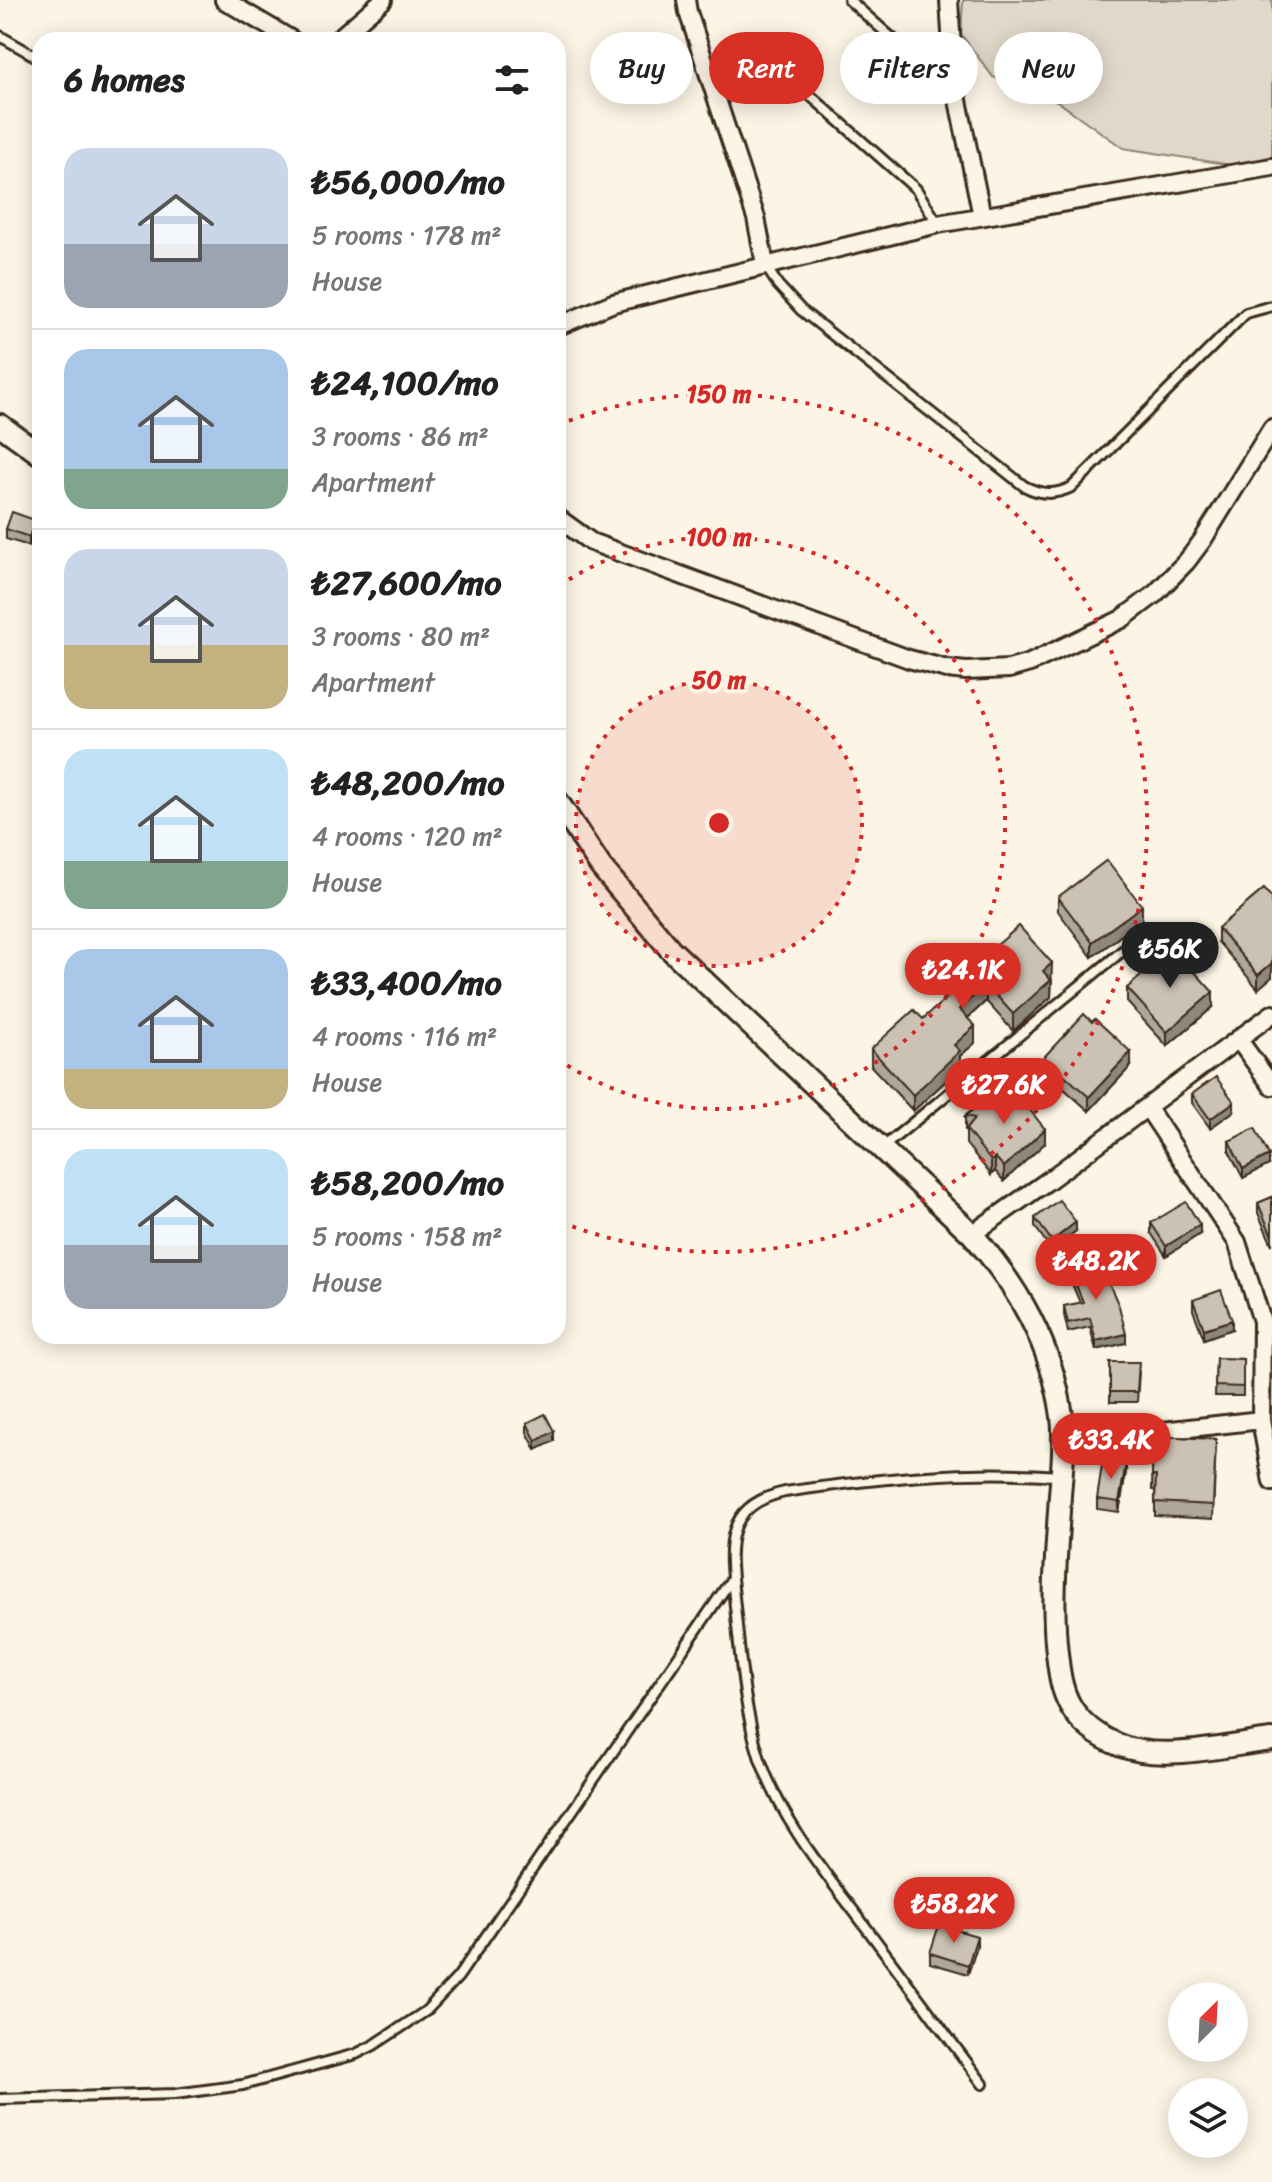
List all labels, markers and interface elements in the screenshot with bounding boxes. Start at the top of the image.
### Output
chip: Buy [590,32,693,104]
chip: Rent [709,32,824,104]
chip: Filters [840,32,978,104]
chip: New [994,32,1103,104]
text: 6 homes [64,50,185,110]
icon: filters [490,58,534,102]
text: ₺56,000/mo [312,152,505,212]
icon: home [128,180,224,276]
text: 5 rooms · 178 m² [312,212,501,258]
text: House [312,258,382,304]
text: ₺24,100/mo [312,353,499,413]
text: 150 m [687,373,752,415]
icon: home [128,381,224,477]
text: 3 rooms · 86 m² [312,413,489,459]
text: Apartment [312,459,435,505]
text: 100 m [686,516,752,558]
text: ₺27,600/mo [312,553,501,613]
icon: home [128,581,224,677]
text: 3 rooms · 80 m² [312,613,490,659]
text: Apartment [312,659,435,705]
text: 50 m [692,659,747,701]
text: ₺48,200/mo [312,753,505,813]
icon: home [128,781,224,877]
centre of rings [705,809,733,837]
text: 4 rooms · 120 m² [312,813,503,859]
text: House [312,859,382,905]
pin: ₺56K [1123,922,1217,990]
text: ₺56K [1140,925,1200,971]
pin: ₺24.1K [898,943,1028,1011]
text: ₺24.1K [923,946,1003,992]
text: ₺33,400/mo [312,953,502,1013]
icon: home [128,981,224,1077]
text: 4 rooms · 116 m² [312,1013,497,1059]
pin: ₺27.6K [939,1058,1069,1126]
text: House [312,1059,382,1105]
text: ₺27.6K [963,1061,1045,1107]
text: ₺58,200/mo [312,1153,504,1213]
icon: home [128,1181,224,1277]
text: 5 rooms · 158 m² [312,1213,503,1259]
pin: ₺48.2K [1031,1234,1161,1302]
text: ₺48.2K [1054,1237,1138,1283]
text: House [312,1259,382,1305]
pin: ₺33.4K [1046,1413,1176,1481]
text: ₺33.4K [1070,1416,1152,1462]
pin: ₺58.2K [889,1877,1019,1945]
text: ₺58.2K [912,1880,996,1926]
north arrow [1168,1982,1248,2062]
map controls [1168,1982,1248,2158]
button: layers [1168,2078,1248,2158]

